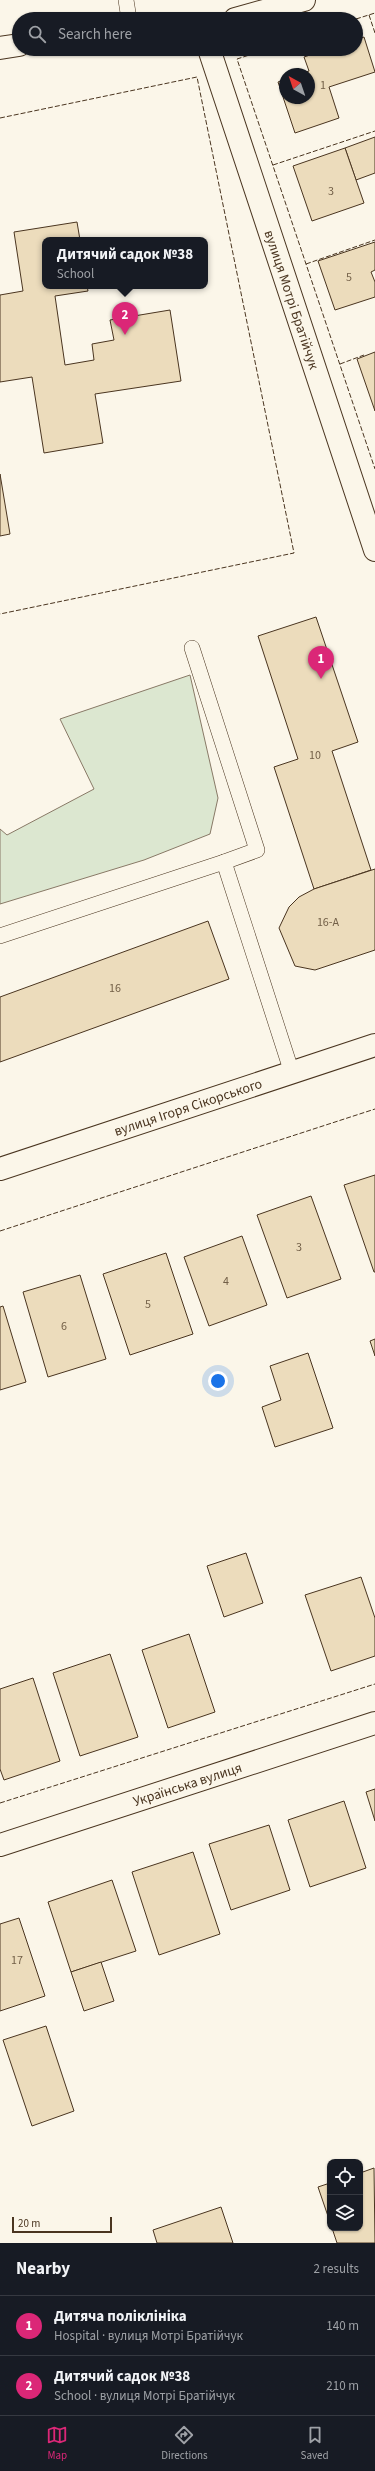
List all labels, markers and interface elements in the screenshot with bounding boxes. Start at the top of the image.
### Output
search box [12,12,363,56]
icon: search [26,23,48,45]
text: Search here [58,24,132,45]
north arrow [279,68,315,104]
house number: 1 [320,77,326,94]
house number: 3 [328,183,334,200]
street label: вулиця Мотрі Братійчук [259,228,324,372]
popup [42,237,208,289]
text: Дитячий садок №38 [57,244,193,265]
text: School [57,265,94,283]
house number: 5 [346,269,352,286]
pin: 2 [112,302,138,335]
pin: 1 [308,646,334,679]
house number: 10 [309,747,321,764]
house number: 16-А [317,914,340,931]
house number: 16 [109,980,121,997]
street label: вулиця Ігоря Сікорського [112,1074,265,1142]
house number: 3 [296,1239,302,1256]
house number: 4 [223,1273,229,1290]
house number: 5 [145,1296,151,1313]
house number: 6 [61,1318,67,1335]
your location [208,1371,228,1391]
street label: Українська вулиця [131,1758,245,1812]
house number: 17 [11,1952,23,1969]
map controls [327,2159,363,2231]
button: locate [327,2159,363,2195]
button: layers [327,2195,363,2231]
scale bar [12,2215,112,2234]
text: 20 m [18,2216,40,2231]
text: Nearby [16,2257,70,2281]
text: 2 results [314,2260,359,2278]
text: Дитяча поліклініка [54,2306,187,2327]
text: 1 [26,2317,32,2335]
text: 140 m [326,2317,359,2335]
text: Hospital · вулиця Мотрі Братійчук [54,2327,243,2345]
text: Дитячий садок №38 [54,2366,190,2387]
text: 2 [26,2377,32,2395]
text: 210 m [326,2377,359,2395]
text: School · вулиця Мотрі Братійчук [54,2387,235,2405]
tab: Map [46,2424,68,2463]
tab: Directions [161,2424,208,2463]
tab: Saved [301,2424,329,2463]

